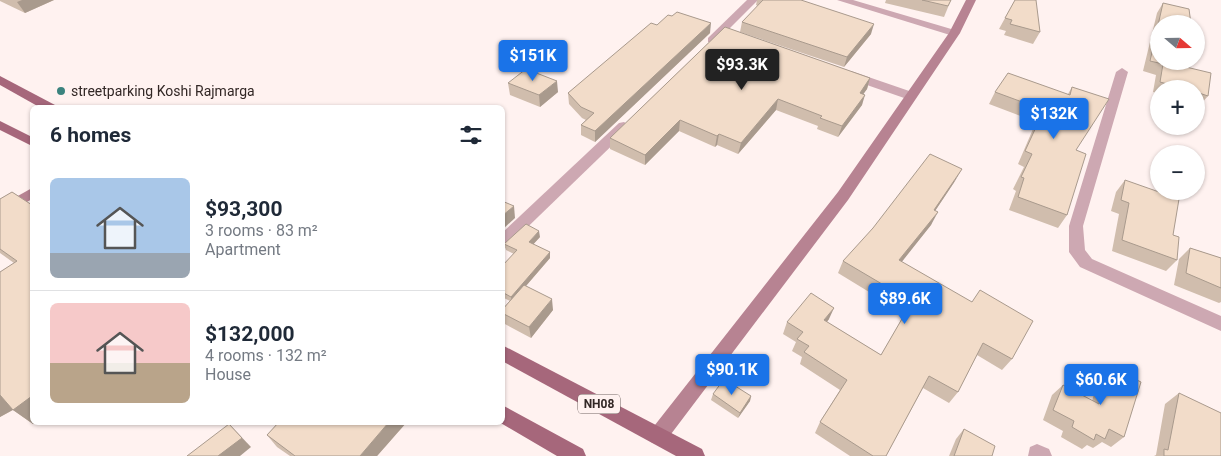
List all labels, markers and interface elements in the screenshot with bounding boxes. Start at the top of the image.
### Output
north arrow [1150,15,1205,70]
map controls [1150,15,1205,200]
pin: $151K [498,39,568,82]
text: $151K [510,46,556,65]
pin: $93.3K [701,48,783,91]
text: $93.3K [716,55,768,74]
button: + [1150,80,1205,135]
place label: streetparking Koshi Rajmarga [71,83,255,99]
marker: streetparking Koshi Rajmarga [55,85,67,97]
pin: $132K [1019,98,1089,140]
text: $132K [1031,104,1077,123]
icon: filters [457,121,485,149]
text: 6 homes [50,123,131,147]
button: − [1150,145,1205,200]
text: $93,300 [205,197,282,221]
icon: home [90,198,150,258]
text: 3 rooms · 83 m² [205,221,318,240]
text: Apartment [205,240,281,259]
pin: $89.6K [864,282,946,325]
text: $89.6K [879,289,931,308]
text: $132,000 [205,322,295,346]
icon: home [90,323,150,383]
text: 4 rooms · 132 m² [205,346,327,365]
pin: $90.1K [691,354,773,396]
text: $90.1K [706,360,758,379]
pin: $60.6K [1060,364,1142,406]
text: House [205,365,251,384]
text: $60.6K [1075,370,1127,389]
road number: NH08 [578,394,620,414]

